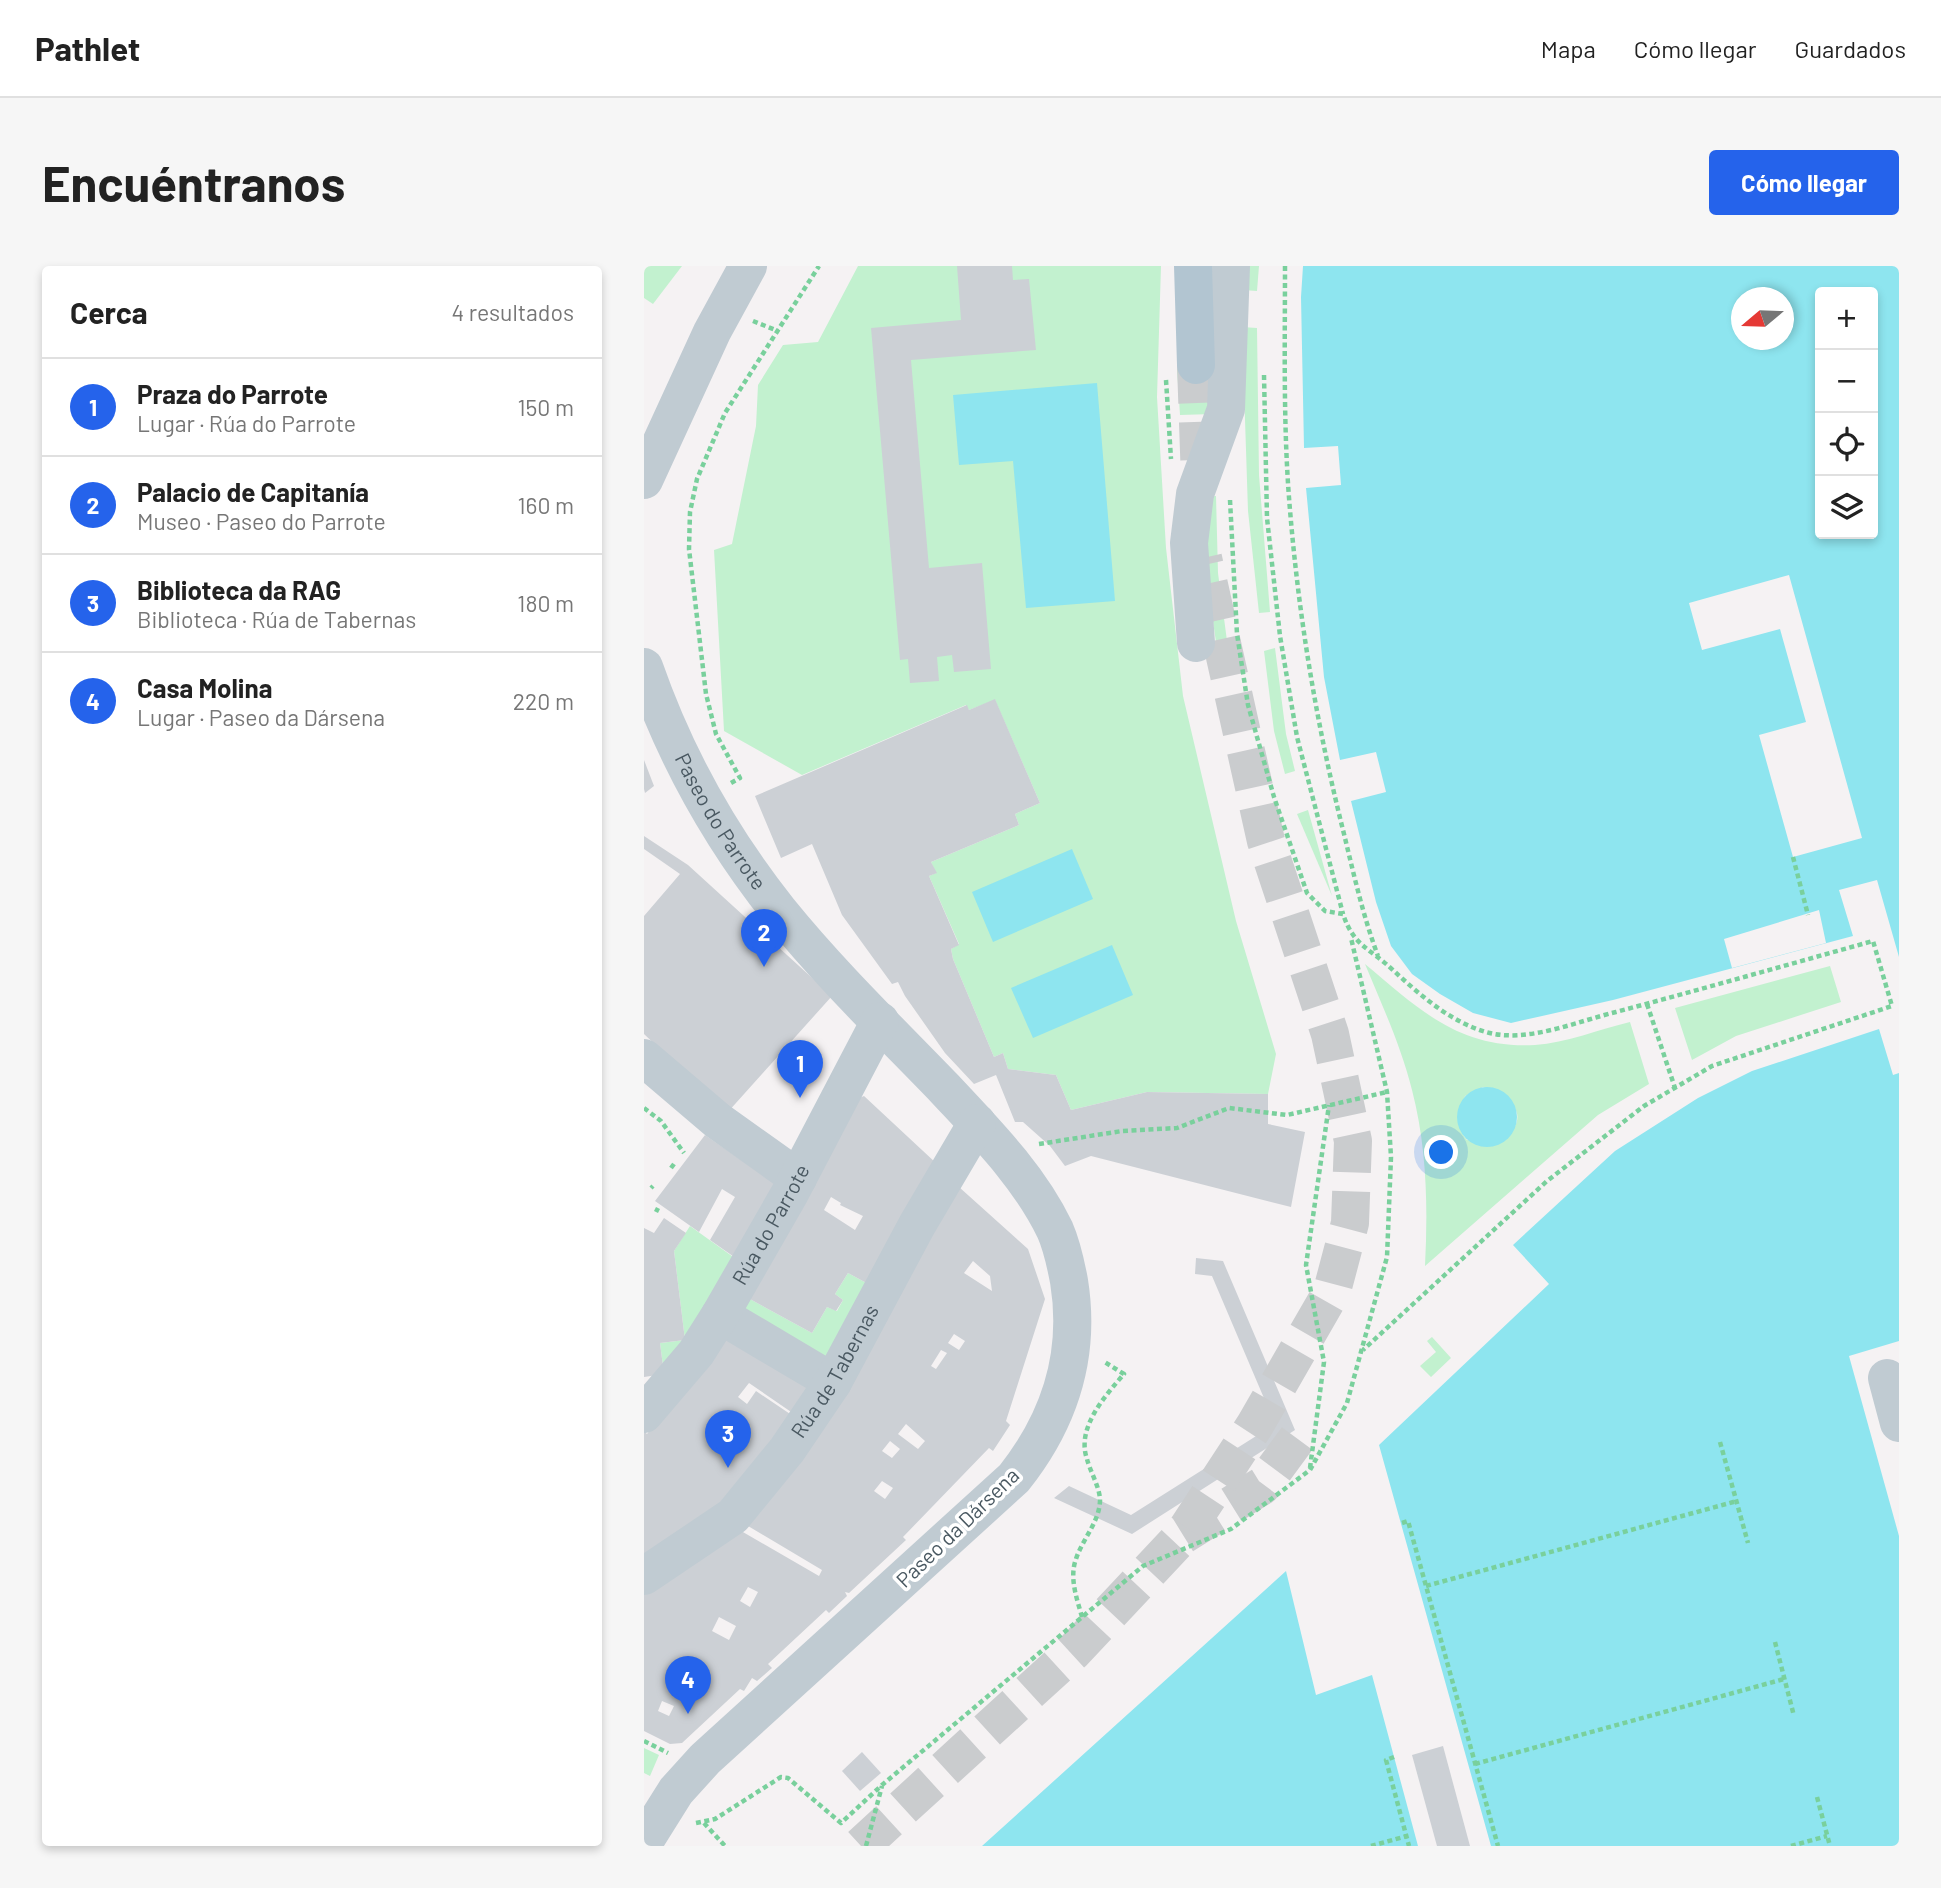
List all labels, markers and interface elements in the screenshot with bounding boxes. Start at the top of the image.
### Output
text: Pathlet [35,28,140,68]
text: Mapa [1541,34,1596,63]
text: Cómo llegar [1634,34,1756,63]
text: Guardados [1794,34,1906,63]
button: Cómo llegar [1709,150,1899,215]
text: Encuéntranos [42,153,345,212]
north arrow [1731,287,1794,350]
map controls [1815,287,1878,539]
button: + [1815,287,1878,350]
text: Cerca [70,294,148,330]
text: 4 resultados [451,298,574,326]
button: − [1815,350,1878,413]
text: Praza do Parrote [137,378,328,409]
text: 1 [89,393,97,421]
text: 150 m [518,393,574,421]
text: Lugar · Rúa do Parrote [137,409,356,437]
button: locate [1815,413,1878,476]
text: Palacio de Capitanía [137,476,369,507]
button: layers [1815,476,1878,539]
text: 2 [87,491,99,519]
text: 160 m [517,491,574,519]
text: Museo · Paseo do Parrote [137,507,386,535]
text: Biblioteca da RAG [137,574,341,605]
text: 3 [87,589,99,617]
text: 180 m [517,589,574,617]
text: Biblioteca · Rúa de Tabernas [137,605,416,633]
text: Casa Molina [137,672,272,703]
text: 4 [86,687,100,715]
text: 220 m [513,687,574,715]
text: Lugar · Paseo da Dársena [137,703,385,731]
street label: Paseo do Parrote [671,749,772,894]
pin: 2 [741,909,787,967]
pin: 1 [777,1040,823,1098]
your location [1424,1135,1458,1169]
street label: Rúa do Parrote [726,1160,814,1289]
street label: Rúa de Tabernas [785,1300,883,1442]
pin: 3 [705,1410,751,1468]
street label: Paseo da Dársena [890,1462,1024,1592]
pin: 4 [665,1656,711,1714]

